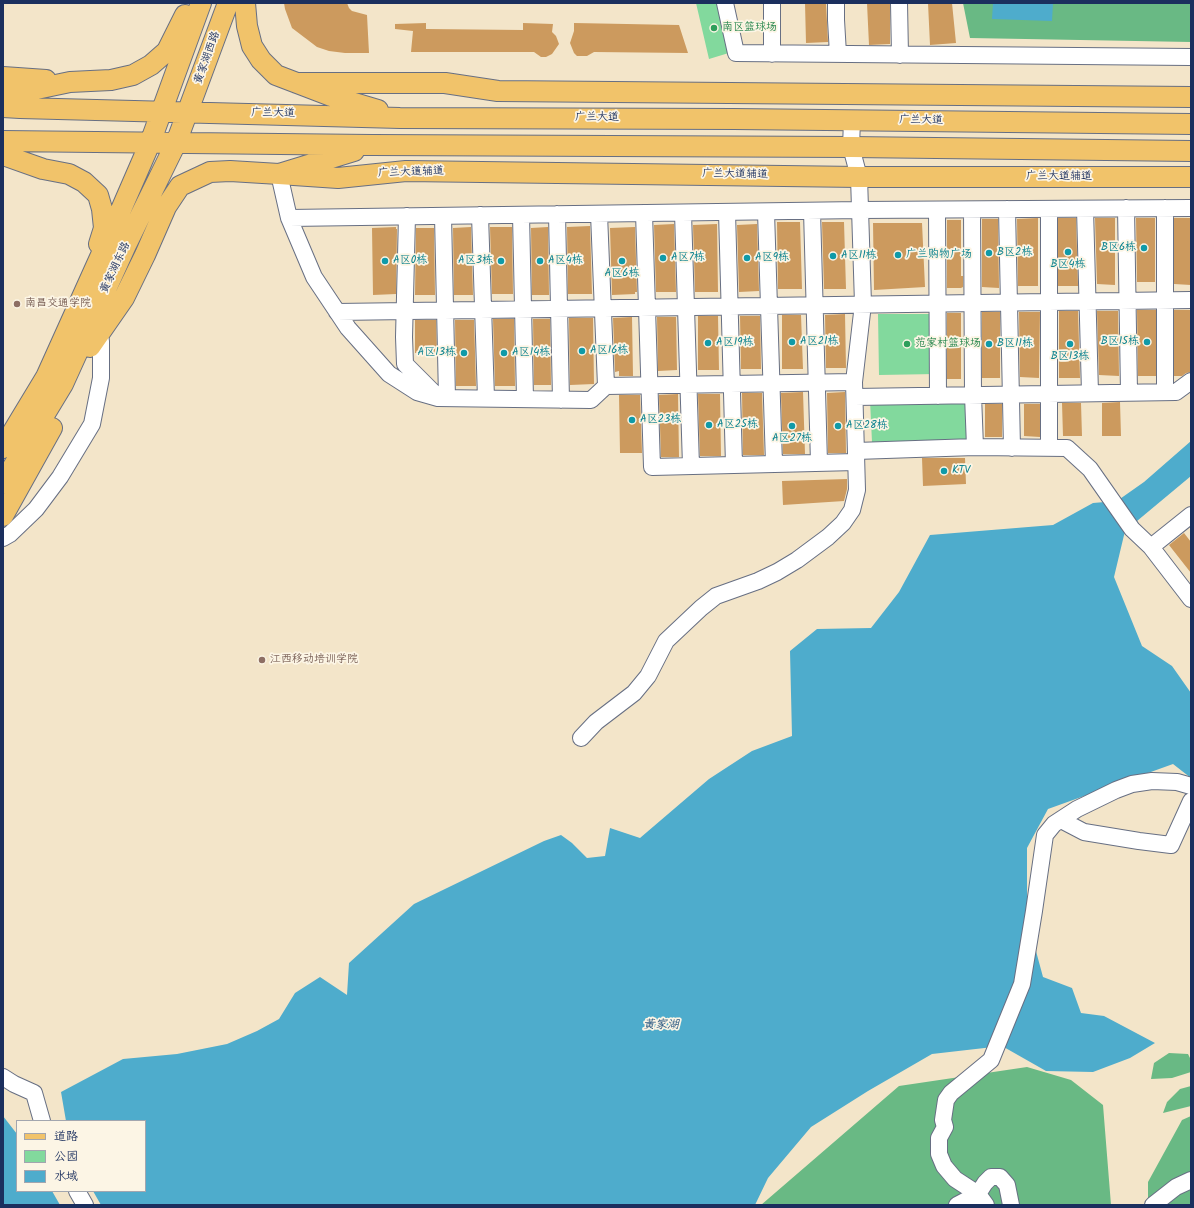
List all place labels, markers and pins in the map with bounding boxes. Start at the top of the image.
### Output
place label: 南区篮球场 [722,21,777,35]
marker: 南区篮球场 [709,23,719,33]
place label: B区6栋 [1101,241,1136,255]
marker: B区6栋 [1139,243,1149,253]
place label: B区2栋 [997,246,1032,260]
marker: B区4栋 [1063,247,1073,257]
place label: 广兰购物广场 [906,248,972,262]
marker: B区2栋 [984,248,994,258]
place label: A区11栋 [841,249,877,263]
marker: 广兰购物广场 [893,250,903,260]
place label: A区7栋 [671,251,705,265]
place label: A区9栋 [755,251,789,265]
marker: A区11栋 [828,251,838,261]
marker: A区7栋 [658,253,668,263]
marker: A区9栋 [742,253,752,263]
place label: A区0栋 [393,254,427,268]
place label: A区3栋 [458,254,493,268]
place label: A区4栋 [548,254,583,268]
marker: A区0栋 [380,256,390,266]
marker: A区3栋 [496,256,506,266]
marker: A区4栋 [535,256,545,266]
marker: A区6栋 [617,256,627,266]
place label: B区4栋 [1050,258,1086,272]
place label: A区6栋 [605,267,639,281]
place label: 南昌交通学院 [25,297,91,311]
marker: 南昌交通学院 [12,299,22,309]
place label: A区21栋 [800,335,839,349]
place label: B区15栋 [1101,335,1139,349]
place label: A区19栋 [716,336,754,350]
marker: A区21栋 [787,337,797,347]
place label: 范家村篮球场 [915,337,981,351]
place label: B区11栋 [997,337,1033,351]
marker: B区15栋 [1142,337,1152,347]
marker: A区19栋 [703,338,713,348]
marker: 范家村篮球场 [902,339,912,349]
marker: B区11栋 [984,339,994,349]
marker: B区13栋 [1065,339,1075,349]
place label: A区16栋 [590,344,628,358]
place label: A区13栋 [418,346,456,360]
place label: A区14栋 [512,346,550,360]
marker: A区16栋 [577,346,587,356]
marker: A区13栋 [459,348,469,358]
marker: A区14栋 [499,348,509,358]
place label: B区13栋 [1051,350,1089,364]
place label: A区23栋 [640,413,681,427]
marker: A区23栋 [627,415,637,425]
place label: A区25栋 [717,418,758,432]
place label: A区28栋 [846,419,888,433]
marker: A区25栋 [704,420,714,430]
marker: A区27栋 [787,421,797,431]
marker: A区28栋 [833,421,843,431]
place label: A区27栋 [772,432,812,446]
place label: KTV [952,464,970,478]
marker: KTV [939,466,949,476]
place label: 江西移动培训学院 [270,653,358,667]
marker: 江西移动培训学院 [257,655,267,665]

